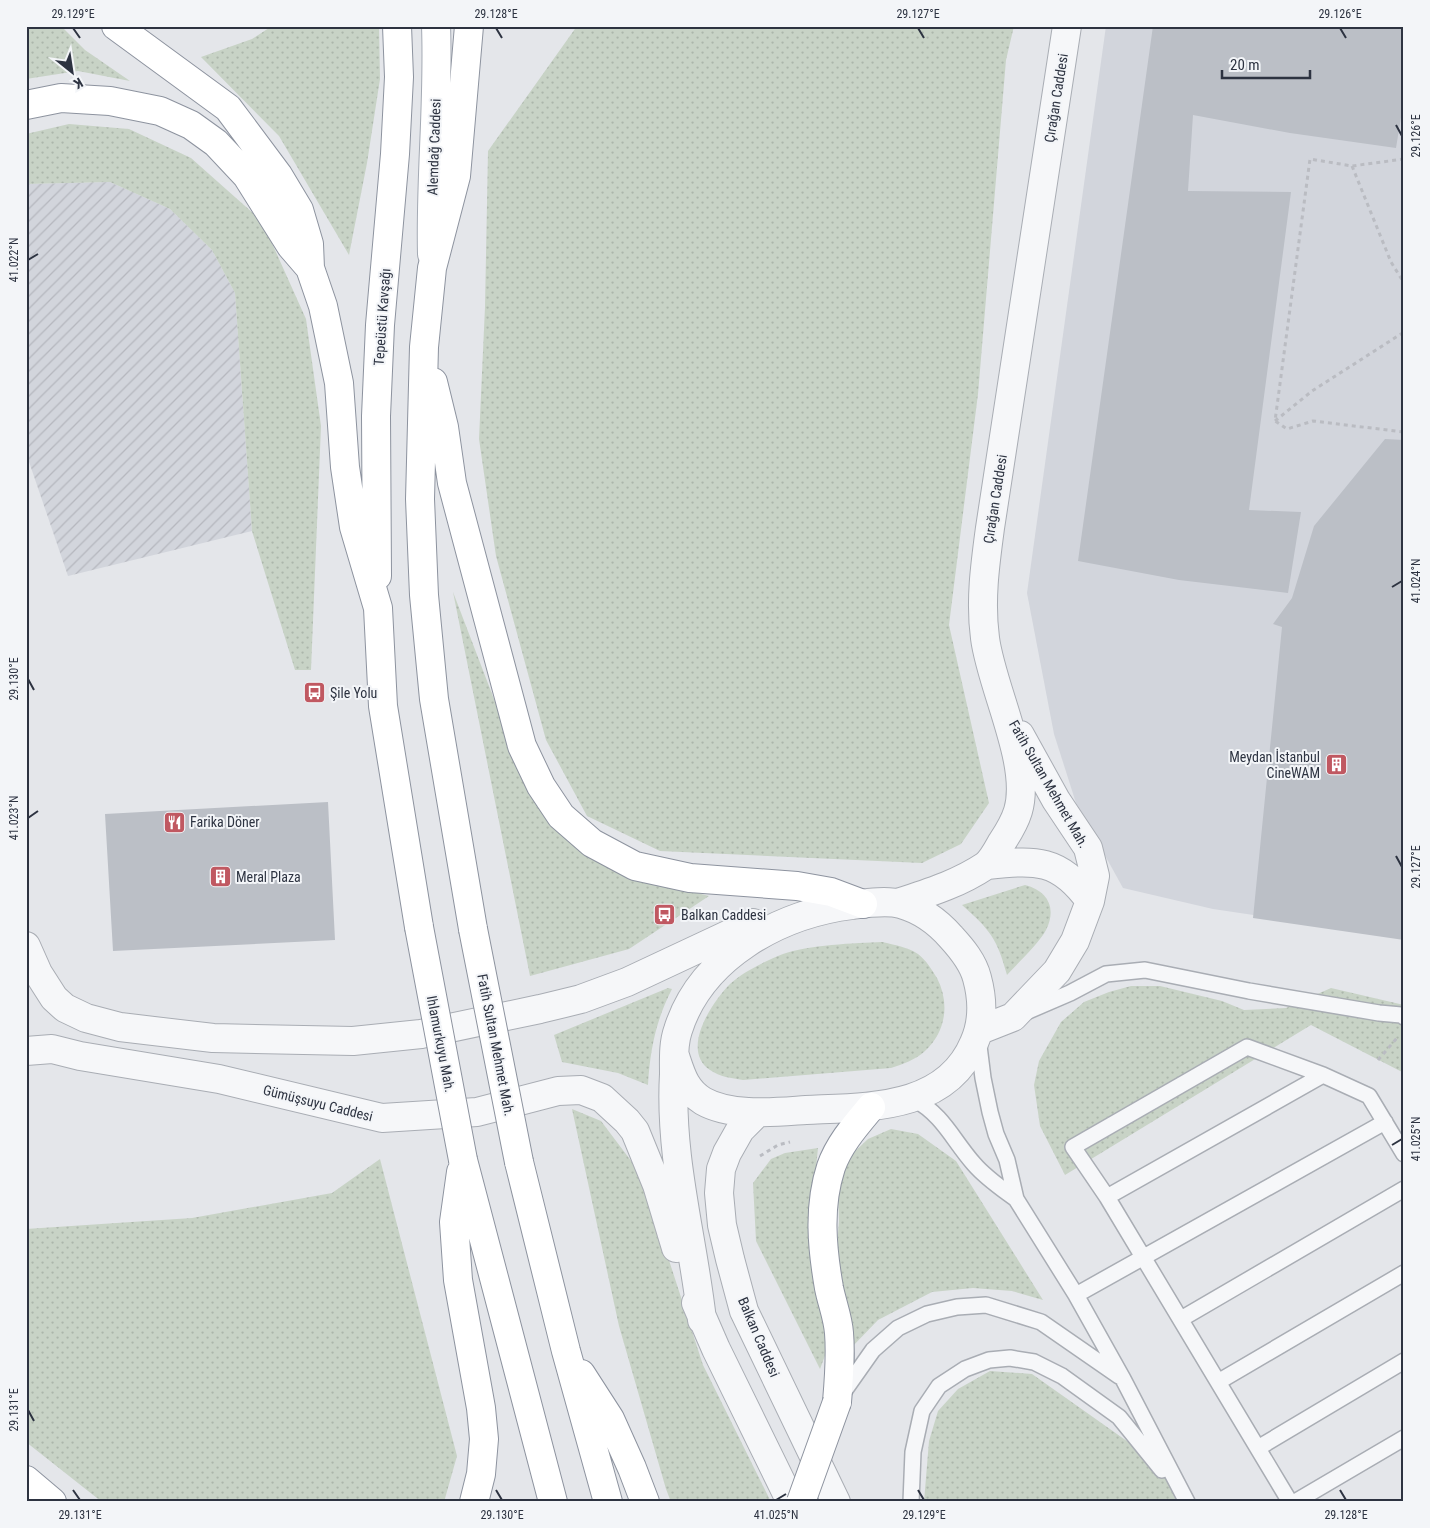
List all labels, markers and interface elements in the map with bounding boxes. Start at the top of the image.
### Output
text: 29.129°E [51,7,95,21]
text: 29.128°E [474,7,518,21]
text: 29.127°E [896,7,940,21]
text: 29.126°E [1318,7,1362,21]
north arrow [48,48,98,98]
scale bar [1222,48,1310,80]
street label: Çırağan Caddesi [1041,52,1071,144]
text: 20 m [1230,56,1260,74]
text: K [71,74,86,92]
street label: Alemdağ Caddesi [424,98,444,196]
text: 29.126°E [1409,114,1423,158]
text: 41.022°N [7,238,21,282]
street label: Tepeüstü Kavşağı [371,268,393,366]
street label: Çırağan Caddesi [980,453,1010,545]
text: 41.024°N [1409,559,1423,603]
text: 29.130°E [7,657,21,701]
bus stop icon: Şile Yolu [302,681,326,705]
place label: Şile Yolu [330,685,377,701]
street label: Fatih Sultan Mehmet Mah. [1006,717,1092,851]
place label: Meydan İstanbul CineWAM [1229,749,1320,781]
building icon: Meydan İstanbul CineWAM [1324,753,1348,777]
text: 41.023°N [7,796,21,840]
restaurant icon: Farika Döner [162,810,186,834]
place label: Farika Döner [190,814,260,830]
text: 29.127°E [1409,845,1423,889]
building icon: Meral Plaza [208,865,232,889]
place label: Meral Plaza [236,869,301,885]
bus stop icon: Balkan Caddesi [653,903,677,927]
place label: Balkan Caddesi [681,907,766,923]
street label: Fatih Sultan Mehmet Mah. [474,972,518,1118]
street label: Ihlamurkuyu Mah. [424,994,458,1094]
street label: Gümüşsuyu Caddesi [262,1082,374,1124]
text: 41.025°N [1409,1117,1423,1161]
street label: Balkan Caddesi [735,1295,783,1379]
text: 29.131°E [7,1388,21,1432]
text: 29.131°E [58,1508,102,1522]
text: 29.130°E [480,1508,524,1522]
text: 41.025°N [754,1508,798,1522]
text: 29.129°E [902,1508,946,1522]
text: 29.128°E [1324,1508,1368,1522]

